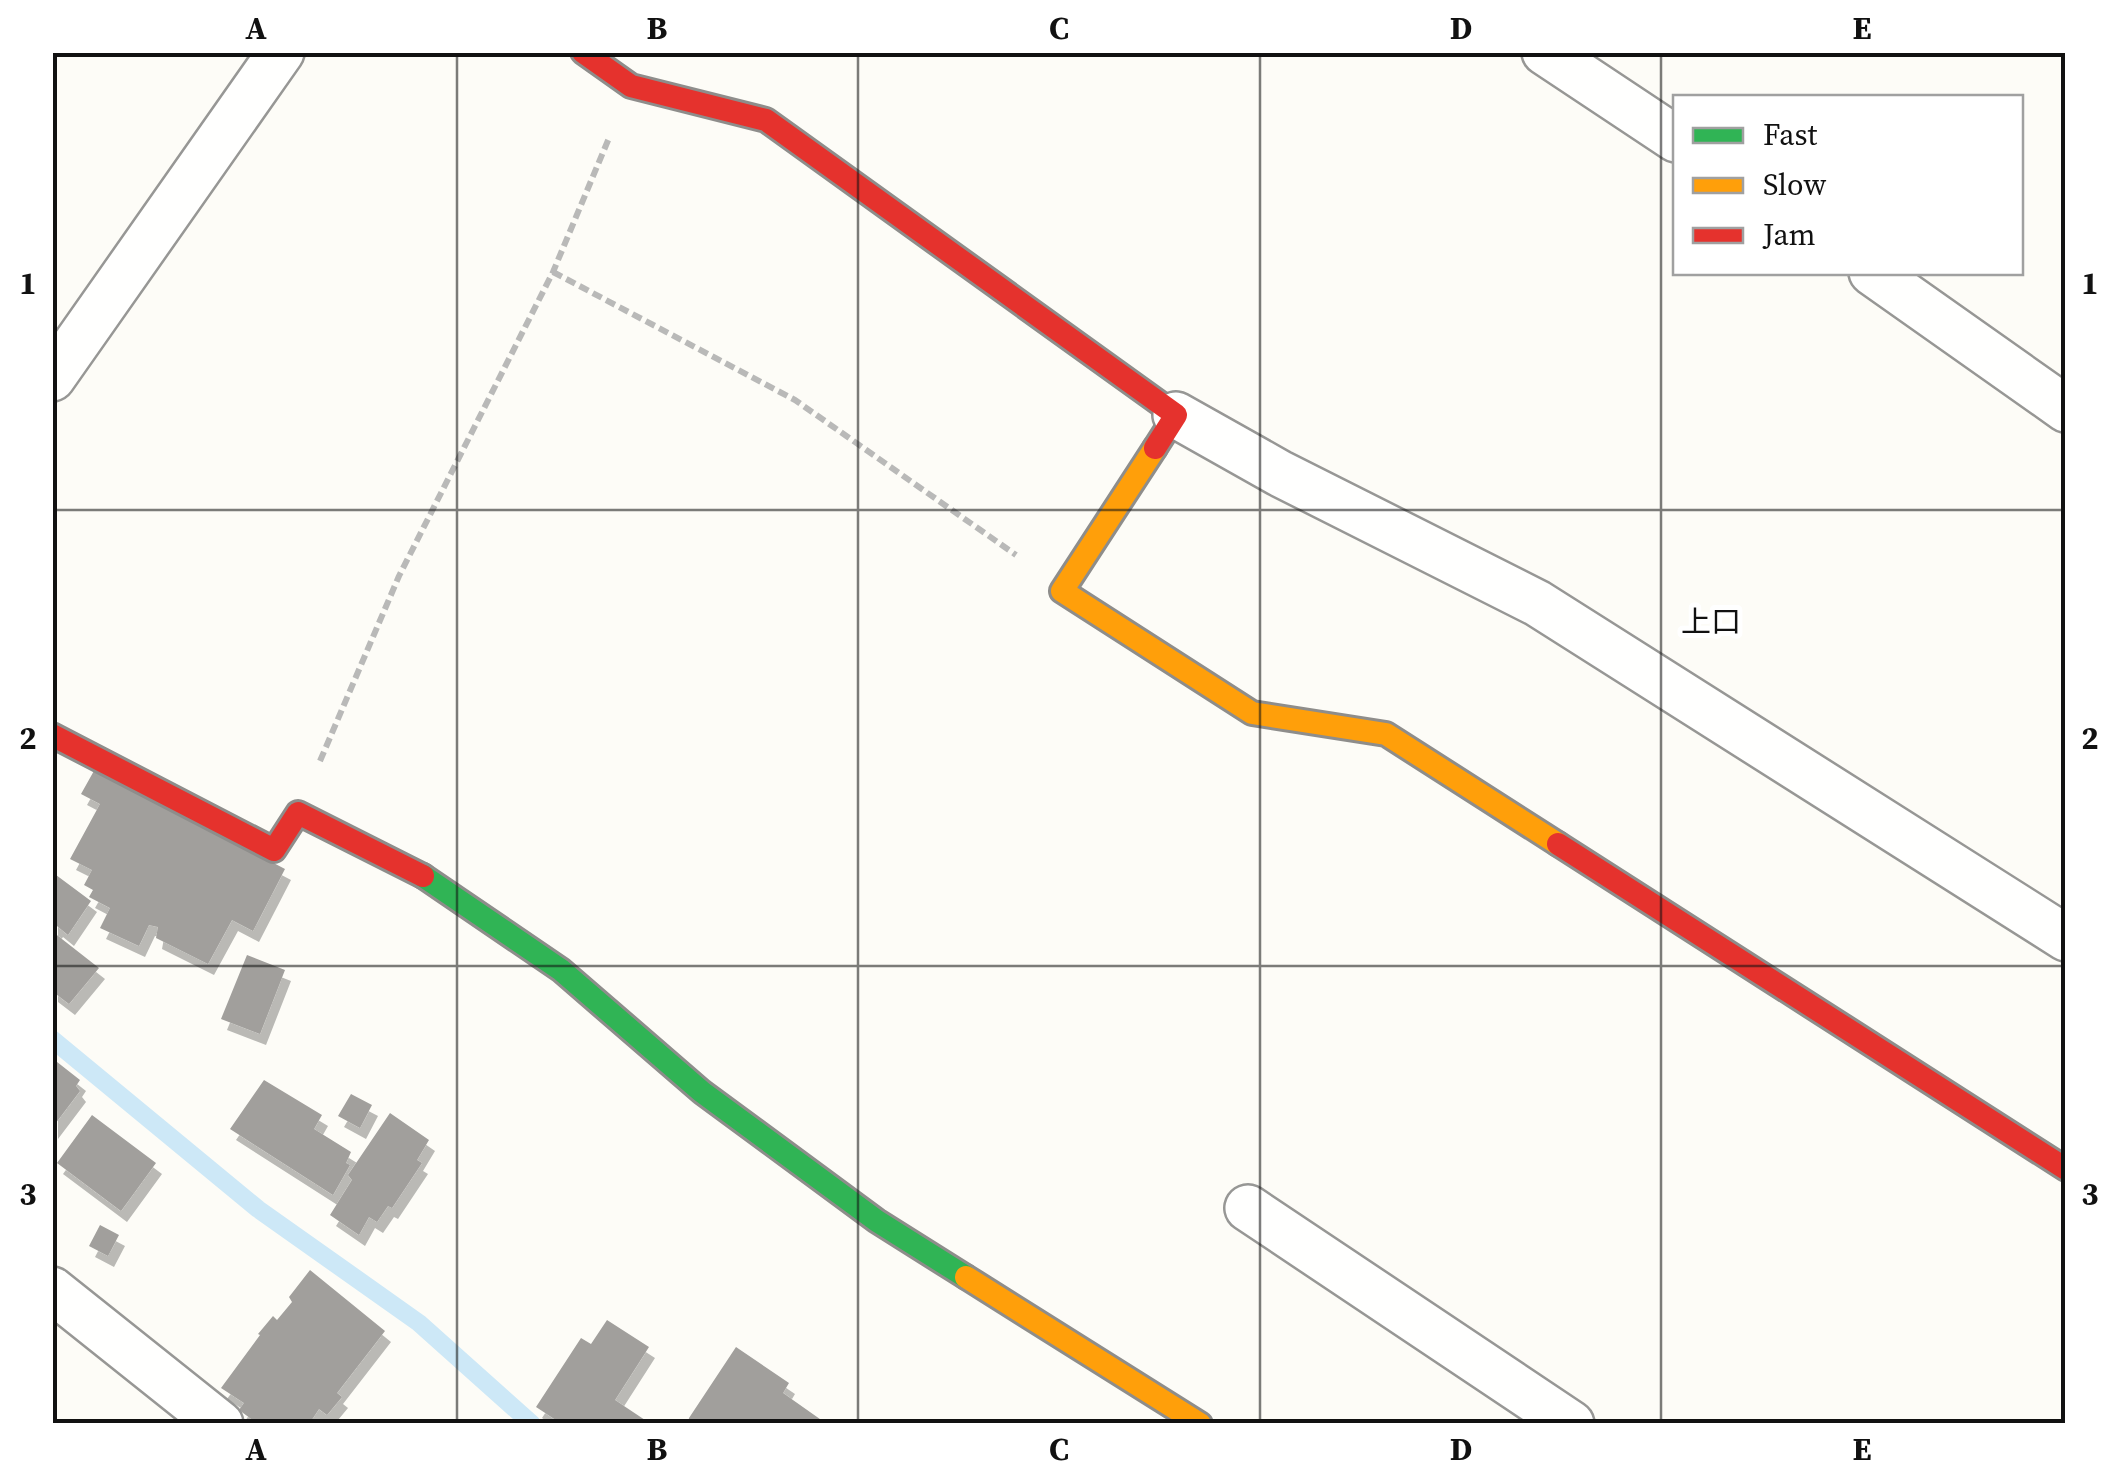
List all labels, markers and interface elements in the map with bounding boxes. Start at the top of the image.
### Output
text: A [245,6,267,50]
text: B [647,6,668,50]
text: C [1049,6,1069,50]
text: D [1450,6,1472,50]
text: E [1852,6,1872,50]
legend [1673,95,2023,275]
text: Fast [1763,114,1817,155]
text: Slow [1763,164,1826,205]
text: Jam [1762,214,1816,255]
text: 1 [19,261,37,305]
text: 1 [2081,261,2099,305]
district label: 上口 [1681,601,1741,642]
text: 2 [19,716,37,760]
text: 2 [2081,716,2099,760]
text: 3 [19,1172,37,1216]
text: 3 [2081,1172,2099,1216]
text: A [245,1427,267,1471]
text: B [647,1427,668,1471]
text: C [1049,1427,1069,1471]
text: D [1450,1427,1472,1471]
text: E [1852,1427,1872,1471]

